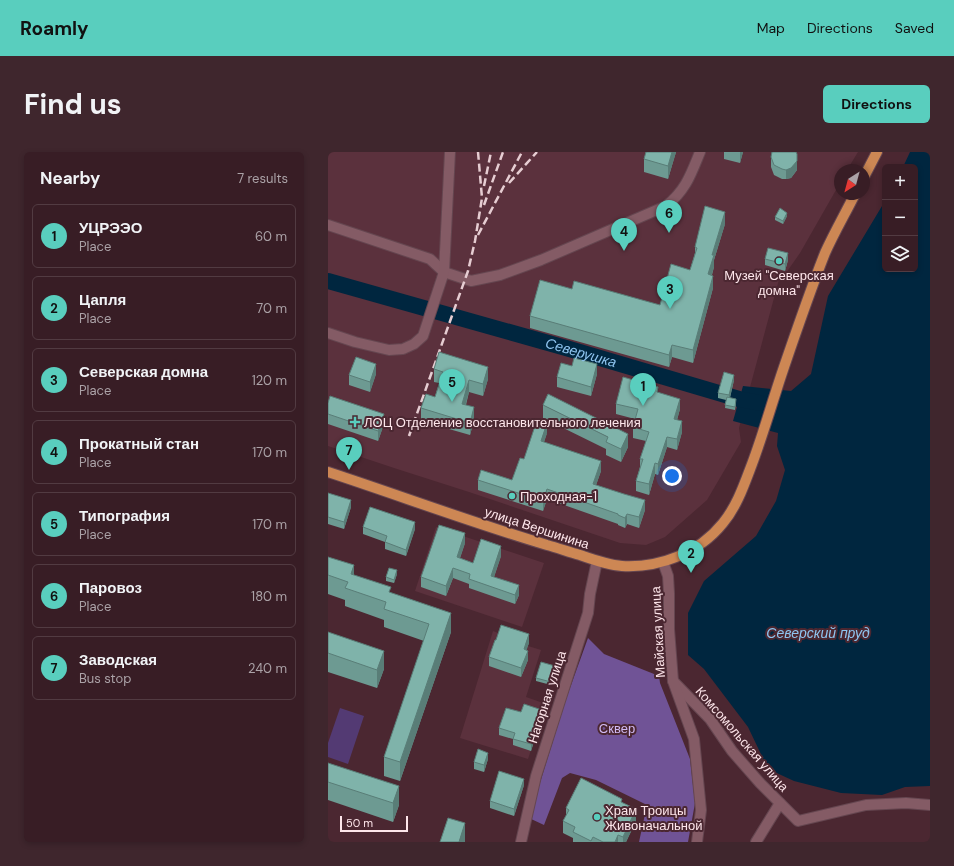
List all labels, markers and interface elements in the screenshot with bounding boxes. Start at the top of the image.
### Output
text: Roamly [20,16,89,41]
text: Map [757,19,785,37]
text: Directions [807,19,873,37]
text: Saved [895,19,934,37]
button: Directions [823,85,930,123]
text: Find us [24,86,122,123]
north arrow [834,164,870,200]
map controls [882,164,918,272]
button: + [882,164,918,200]
text: Nearby [40,167,100,189]
text: 7 results [237,170,288,187]
pin: 6 [656,200,682,233]
button: − [882,200,918,236]
text: УЦРЭЭО [79,218,142,238]
pin: 4 [611,218,637,251]
text: 1 [52,228,56,245]
text: 60 m [255,228,287,245]
button: layers [882,236,918,272]
text: Place [79,238,111,255]
marker: Музей "Северская домна" [774,256,784,266]
place label: Музей "Северская домна" [724,267,834,299]
pin: 3 [657,276,683,309]
text: Цапля [79,290,126,310]
text: 2 [50,300,58,317]
text: 70 m [256,300,287,317]
text: Place [79,310,111,327]
water label: Северушка [544,334,619,371]
text: Северская домна [79,362,208,382]
pin: 5 [439,369,465,402]
text: 3 [50,372,58,389]
text: 120 m [252,372,287,389]
pin: 1 [630,373,656,406]
text: Place [79,382,111,399]
place label: ЛОЦ Отделение восстановительного лечения [364,414,641,431]
marker: ЛОЦ Отделение восстановительного лечения [349,416,361,428]
text: Прокатный стан [79,434,199,454]
pin: 7 [336,437,362,470]
text: 4 [50,444,58,461]
text: 170 m [252,444,287,461]
text: Place [79,454,111,471]
your location [662,466,682,486]
place label: Проходная-1 [520,488,597,505]
marker: Проходная-1 [507,491,517,501]
street label: улица Вершинина [483,503,592,553]
text: Типография [79,506,170,526]
text: 5 [50,516,58,533]
text: 170 m [252,516,287,533]
text: Place [79,526,111,543]
pin: 2 [678,540,704,573]
text: Паровоз [79,578,142,598]
street label: Майская улица [647,585,669,678]
text: 6 [50,588,58,605]
text: 180 m [251,588,287,605]
text: Place [79,598,111,615]
water label: Северский пруд [766,624,870,642]
street label: Нагорная улица [524,648,570,745]
text: Заводская [79,650,157,670]
text: 7 [51,660,57,677]
text: 240 m [248,660,287,677]
text: Bus stop [79,670,131,687]
street label: Комсомольская улица [692,683,793,796]
park label: Сквер [599,720,635,737]
place label: Храм Троицы Живоначальной [605,802,702,834]
marker: Храм Троицы Живоначальной [592,812,602,822]
scale bar [340,814,408,833]
text: 50 m [346,816,373,830]

